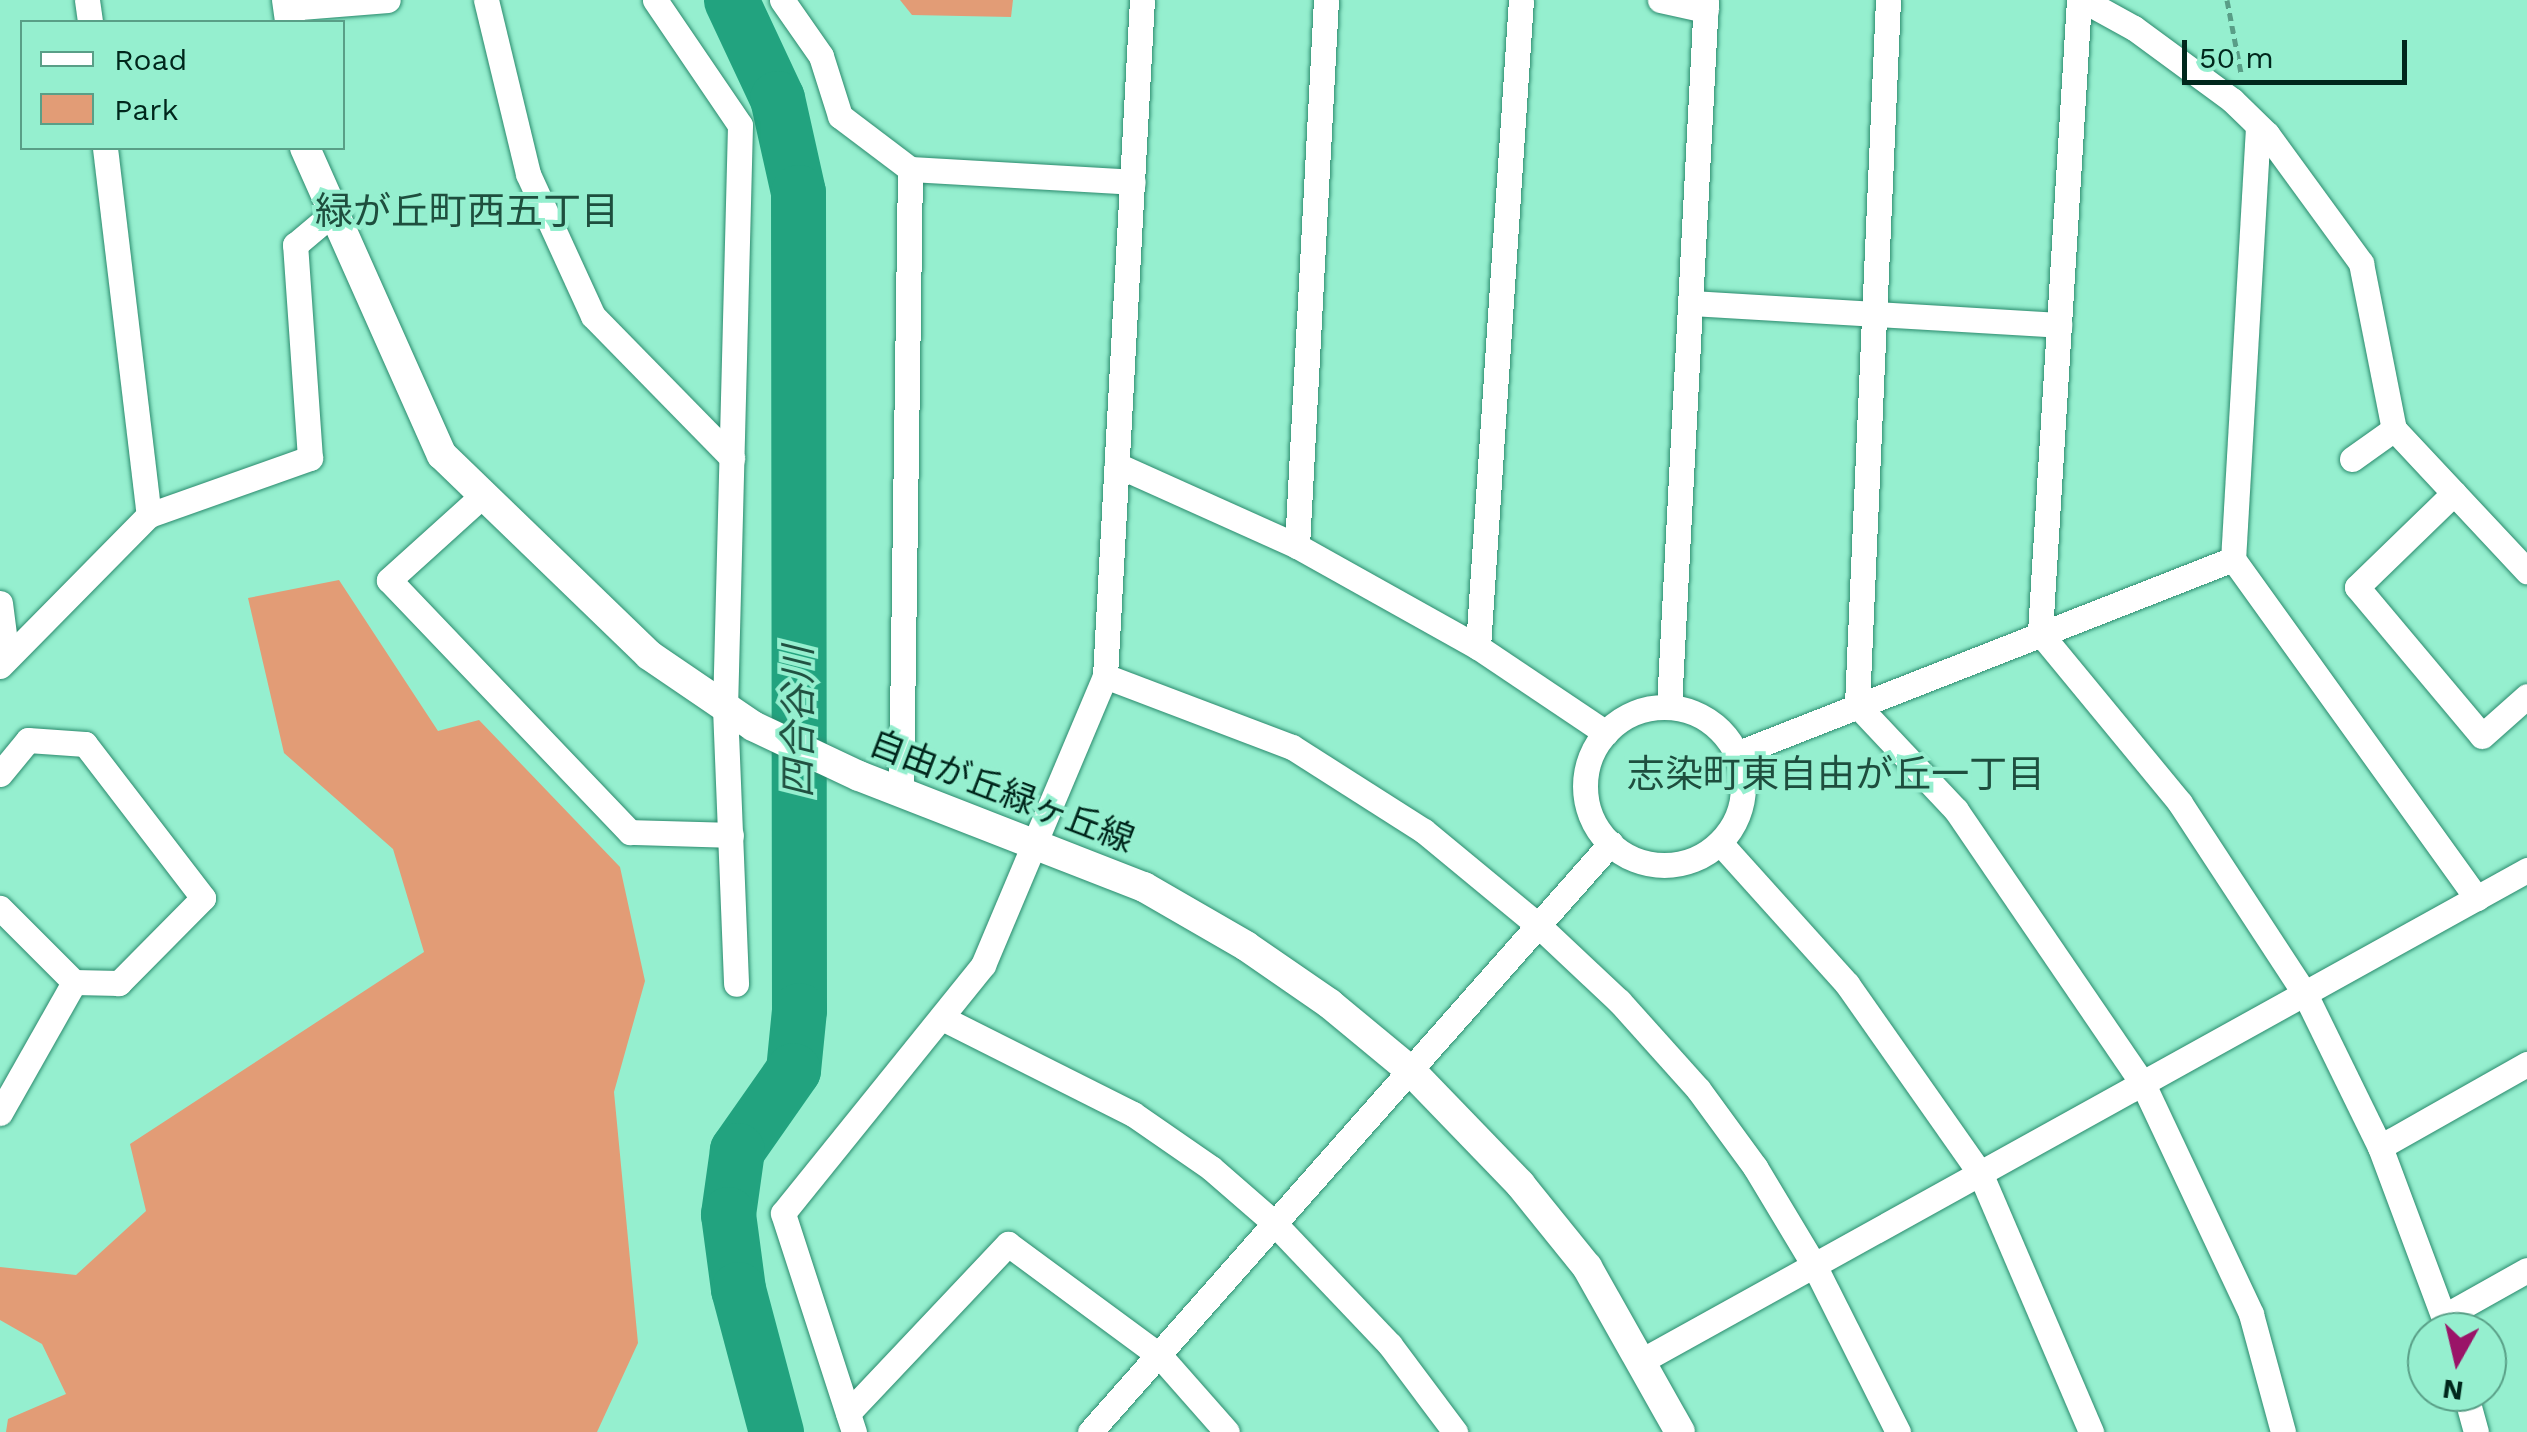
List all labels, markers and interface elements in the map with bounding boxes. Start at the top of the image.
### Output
legend [20,20,345,150]
scale bar [2187,20,2412,82]
text: 50 m [2199,40,2274,75]
text: Road [114,42,187,77]
text: Park [114,92,179,127]
district label: 緑が丘町西五丁目 [315,189,619,235]
water label: 四合谷川 [776,646,822,798]
street label: 自由が丘緑ヶ丘線 [864,721,1140,861]
district label: 志染町東自由が丘一丁目 [1627,752,2045,798]
north arrow [2407,1312,2507,1412]
text: N [2440,1372,2466,1408]

